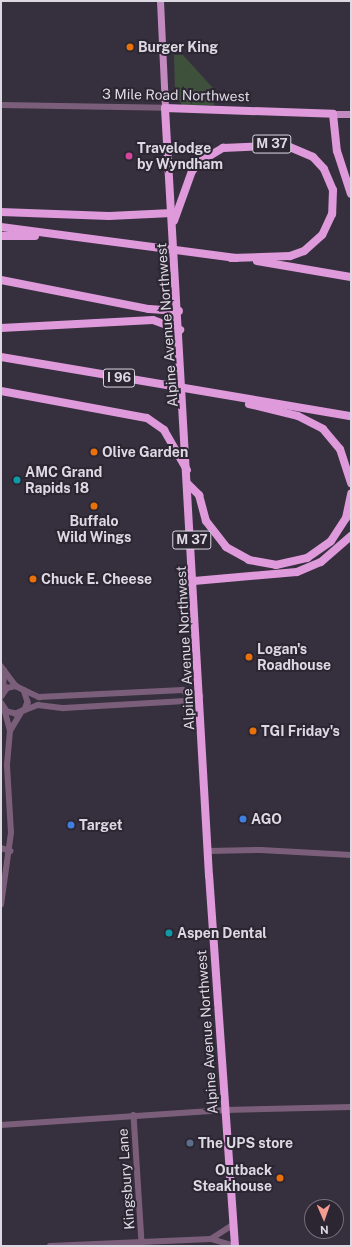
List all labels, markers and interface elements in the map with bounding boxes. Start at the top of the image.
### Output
place label: Burger King [138,39,218,55]
marker: Burger King [125,42,135,52]
street label: 3 Mile Road Northwest [102,85,250,105]
road number: M 37 [252,133,292,155]
place label: Travelodge by Wyndham [137,140,223,172]
marker: Travelodge by Wyndham [124,151,134,161]
street label: Alpine Avenue Northwest [153,242,181,408]
road number: I 96 [102,367,136,389]
place label: Olive Garden [102,444,188,460]
marker: Olive Garden [89,447,99,457]
place label: AMC Grand Rapids 18 [25,464,102,496]
marker: AMC Grand Rapids 18 [12,475,22,485]
marker: Buffalo Wild Wings [89,501,99,511]
place label: Buffalo Wild Wings [57,513,131,546]
road number: M 37 [172,529,212,551]
street label: Alpine Avenue Northwest [172,565,198,731]
place label: Chuck E. Cheese [41,571,152,587]
marker: Chuck E. Cheese [28,574,38,584]
place label: Logan's Roadhouse [257,641,331,674]
marker: Logan's Roadhouse [244,652,254,662]
place label: TGI Friday's [261,723,340,739]
marker: TGI Friday's [248,726,258,736]
place label: AGO [251,811,282,827]
marker: AGO [238,814,248,824]
place label: Target [79,817,123,833]
marker: Target [66,820,76,830]
place label: Aspen Dental [177,925,267,941]
marker: Aspen Dental [164,928,174,938]
street label: Alpine Avenue Northwest [193,949,221,1115]
street label: Kingsbury Lane [114,1128,138,1230]
place label: The UPS store [198,1135,293,1151]
marker: The UPS store [185,1138,195,1148]
place label: Outback Steakhouse [193,1162,272,1194]
marker: Outback Steakhouse [275,1173,285,1183]
north arrow [304,1199,344,1239]
text: N [320,1224,329,1236]

